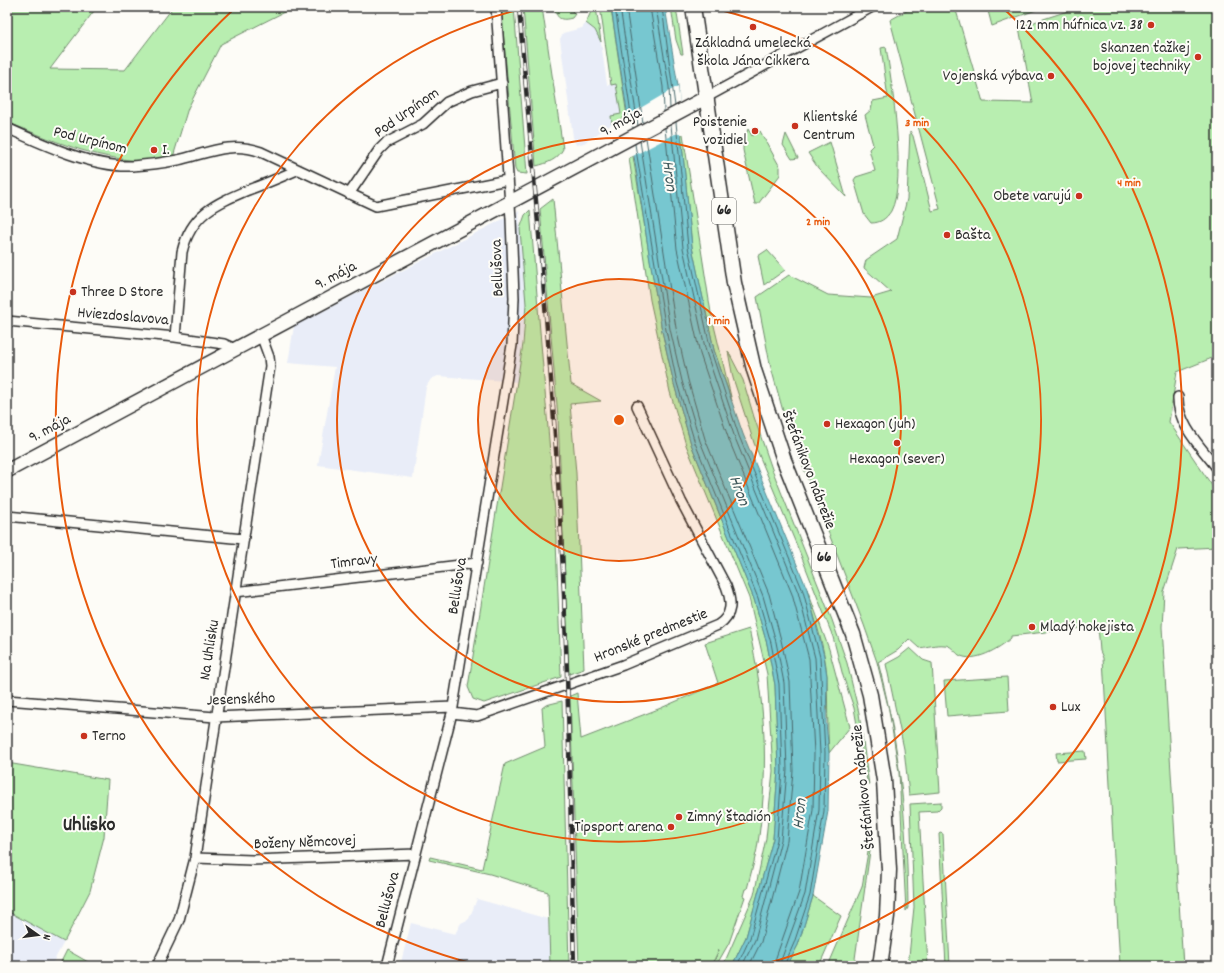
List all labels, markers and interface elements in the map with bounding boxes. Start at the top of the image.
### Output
place label: 122 mm húfnica vz. 38 [1016,14,1143,37]
marker: 122 mm húfnica vz. 38 [1146,20,1156,30]
marker: Základná umelecká škola Jána Cikkera [748,22,758,32]
place label: Základná umelecká škola Jána Cikkera [695,32,811,73]
place label: Skanzen ťažkej bojovej techniky [1093,37,1191,78]
marker: Skanzen ťažkej bojovej techniky [1193,52,1203,62]
place label: Vojenská výbava [943,65,1043,88]
marker: Vojenská výbava [1046,71,1056,81]
street label: Pod Urpínom [370,82,444,144]
street label: 9. mája [596,102,646,144]
place label: Klientské Centrum [803,106,858,147]
place label: Poistenie vozidiel [693,111,747,152]
text: 3 min [905,115,929,132]
street label: Pod Urpínom [51,121,129,161]
marker: Klientské Centrum [790,121,800,131]
marker: Poistenie vozidiel [750,126,760,136]
place label: I. [162,139,170,162]
marker: I. [149,145,159,155]
water label: Hron [654,159,682,194]
text: 4 min [1117,175,1141,192]
place label: Obete varujú [993,185,1071,208]
marker: Obete varujú [1074,191,1084,201]
road number: 66 [712,198,736,224]
text: 2 min [806,214,830,231]
place label: Bašta [955,224,991,247]
marker: Bašta [942,230,952,240]
street label: Bellušova [485,238,510,297]
street label: 9. mája [311,255,361,297]
place label: Three D Store [81,281,163,304]
marker: Three D Store [68,287,78,297]
street label: Hviezdoslavova [76,302,170,332]
text: 1 min [708,313,730,330]
street label: Štefánikovo nábrežie [775,407,841,533]
street label: 9. mája [25,408,75,450]
centre of rings [612,413,626,427]
place label: Hexagon (juh) [835,413,915,436]
marker: Hexagon (juh) [822,419,832,429]
marker: Hexagon (sever) [892,438,902,448]
place label: Hexagon (sever) [849,448,945,471]
water label: Hron [721,472,755,511]
road number: 66 [812,545,836,571]
street label: Timravy [329,548,379,576]
street label: Bellušova [442,555,474,616]
street label: Hronské predmestie [591,603,711,669]
place label: Mladý hokejista [1040,616,1134,639]
street label: Na Uhlisku [194,618,226,682]
marker: Mladý hokejista [1027,622,1037,632]
street label: Jesenského [206,687,276,713]
place label: Lux [1061,696,1080,719]
marker: Lux [1048,702,1058,712]
street label: Štefánikovo nábrežie [846,723,882,851]
place label: Terno [92,725,126,748]
marker: Terno [79,731,89,741]
water label: Hron [787,796,815,830]
place label: Zimný štadión [687,806,771,829]
district label: Uhlisko [63,812,115,840]
marker: Zimný štadión [674,812,684,822]
place label: Tipsport arena [574,816,663,839]
marker: Tipsport arena [666,822,676,832]
street label: Boženy Němcovej [254,830,356,856]
street label: Bellušova [369,869,407,931]
north arrow [18,915,58,955]
text: N [37,932,54,942]

